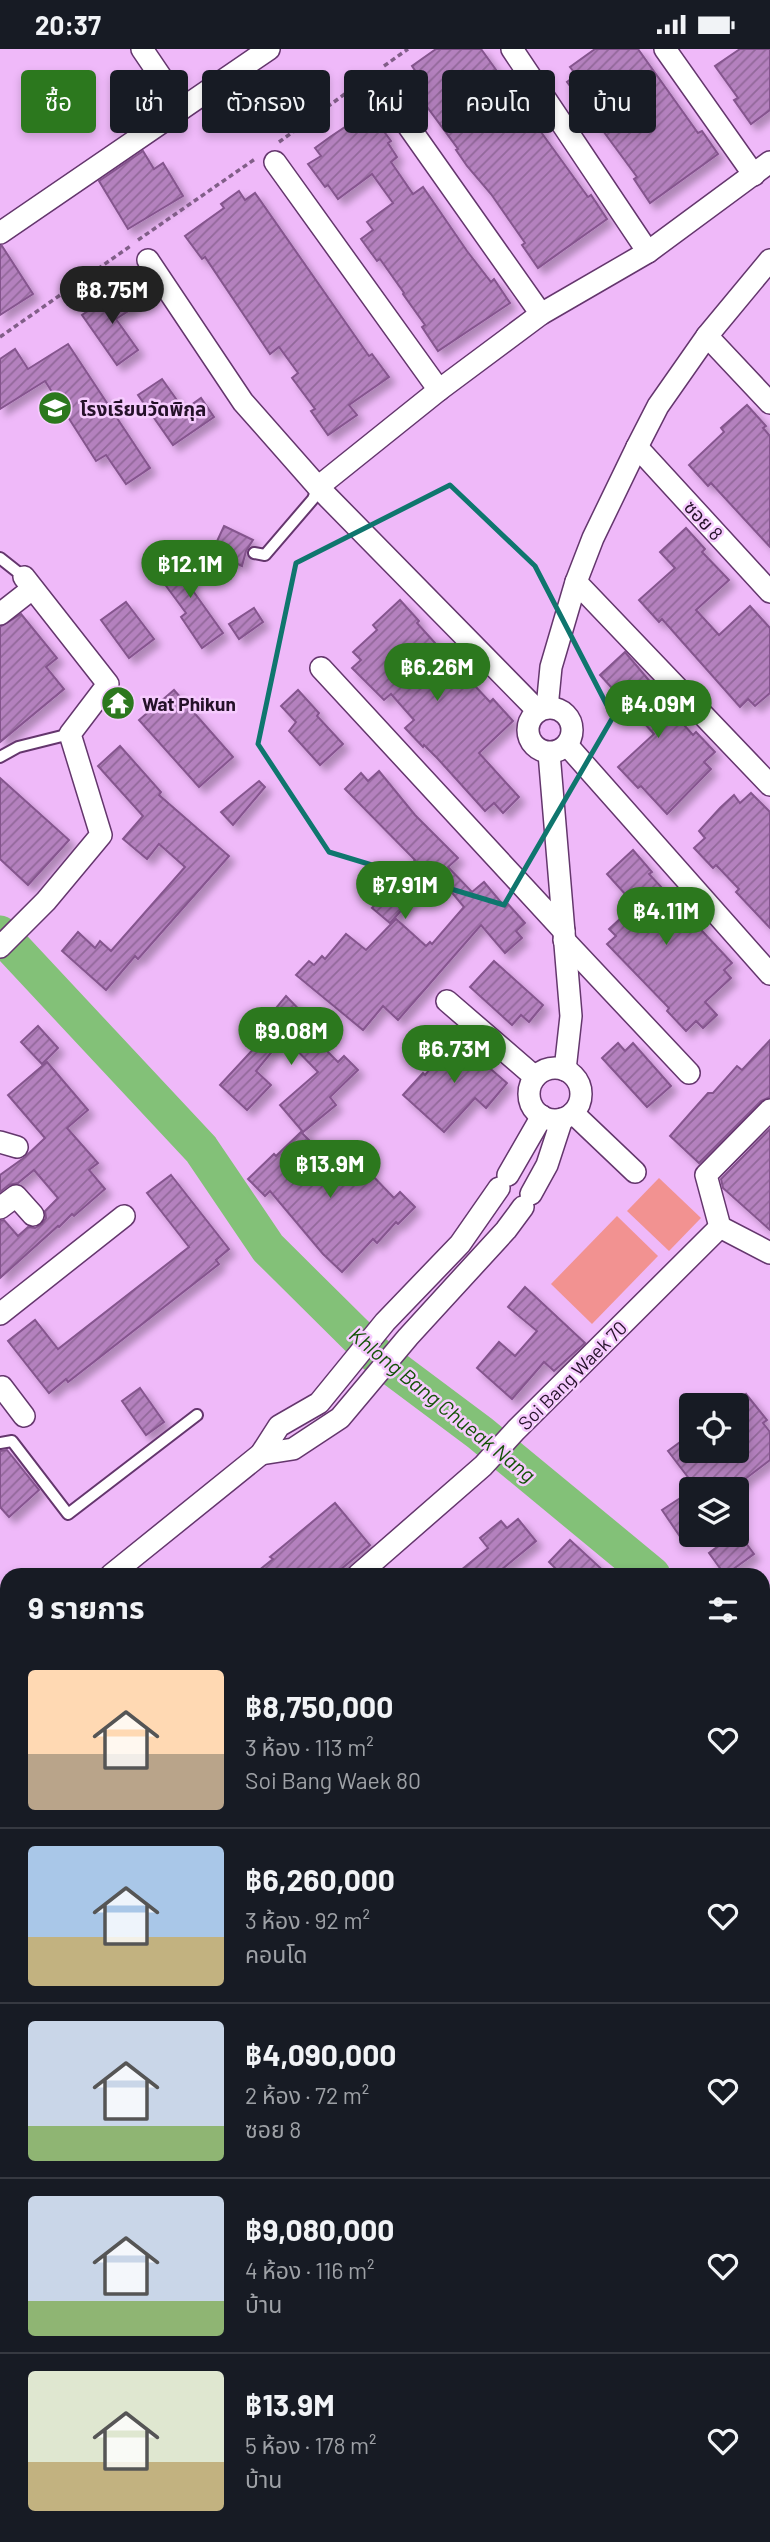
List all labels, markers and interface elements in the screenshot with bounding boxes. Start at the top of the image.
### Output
text: 20:37 [35,9,101,40]
chip: ซื้อ [21,70,96,133]
chip: เช่า [110,70,188,133]
chip: ตัวกรอง [202,70,330,133]
chip: ใหม่ [344,70,428,133]
chip: คอนโด [442,70,555,133]
chip: บ้าน [569,70,656,133]
pin: ฿8.75M [55,267,169,326]
text: ฿8.75M [76,275,148,303]
school or university icon: โรงเรียนวัดพิกุล [36,389,74,427]
place label: โรงเรียนวัดพิกุล [80,397,206,421]
street label: ซอย 8 [680,495,728,545]
pin: ฿12.1M [133,540,247,600]
text: ฿12.1M [157,549,223,577]
pin: ฿6.26M [380,643,494,703]
text: ฿6.26M [400,652,474,680]
pin: ฿4.09M [601,681,715,740]
temple icon: Wat Phikun [99,684,137,722]
text: ฿4.09M [621,689,695,717]
place label: Wat Phikun [142,692,236,715]
pin: ฿7.91M [348,861,462,921]
text: ฿7.91M [372,870,438,898]
pin: ฿4.11M [609,887,723,947]
text: ฿4.11M [633,896,699,924]
pin: ฿9.08M [234,1007,348,1067]
text: ฿9.08M [254,1016,328,1044]
pin: ฿6.73M [397,1025,511,1085]
text: ฿6.73M [418,1034,490,1062]
pin: ฿13.9M [273,1141,387,1200]
text: ฿13.9M [296,1149,364,1177]
street label: Soi Bang Waek 70 [513,1316,631,1434]
water label: Khlong Bang Chueak Nang [345,1321,541,1487]
map controls [679,1393,749,1547]
button: locate [679,1393,749,1463]
button: layers [679,1477,749,1547]
text: 9 รายการ [28,1589,145,1625]
icon: filters [704,1591,742,1629]
text: ฿8,750,000 [245,1688,393,1724]
icon: home [84,1698,168,1782]
icon: heart [704,1721,742,1759]
text: 3 ห้อง · 113 m² [245,1733,374,1761]
text: Soi Bang Waek 80 [245,1766,421,1794]
text: ฿6,260,000 [245,1861,395,1897]
icon: home [84,1874,168,1958]
icon: heart [704,1897,742,1935]
text: 3 ห้อง · 92 m² [245,1906,370,1934]
text: คอนโด [245,1940,307,1968]
text: ฿4,090,000 [245,2036,396,2072]
icon: home [84,2049,168,2133]
icon: heart [704,2072,742,2110]
text: 2 ห้อง · 72 m² [245,2081,369,2109]
text: ซอย 8 [245,2115,301,2143]
text: ฿9,080,000 [245,2211,394,2247]
icon: home [84,2224,168,2308]
icon: heart [704,2247,742,2285]
text: 4 ห้อง · 116 m² [245,2256,375,2284]
text: บ้าน [245,2290,282,2318]
text: ฿13.9M [245,2386,335,2422]
icon: home [84,2399,168,2483]
icon: heart [704,2422,742,2460]
text: 5 ห้อง · 178 m² [245,2431,377,2459]
text: บ้าน [245,2465,282,2493]

